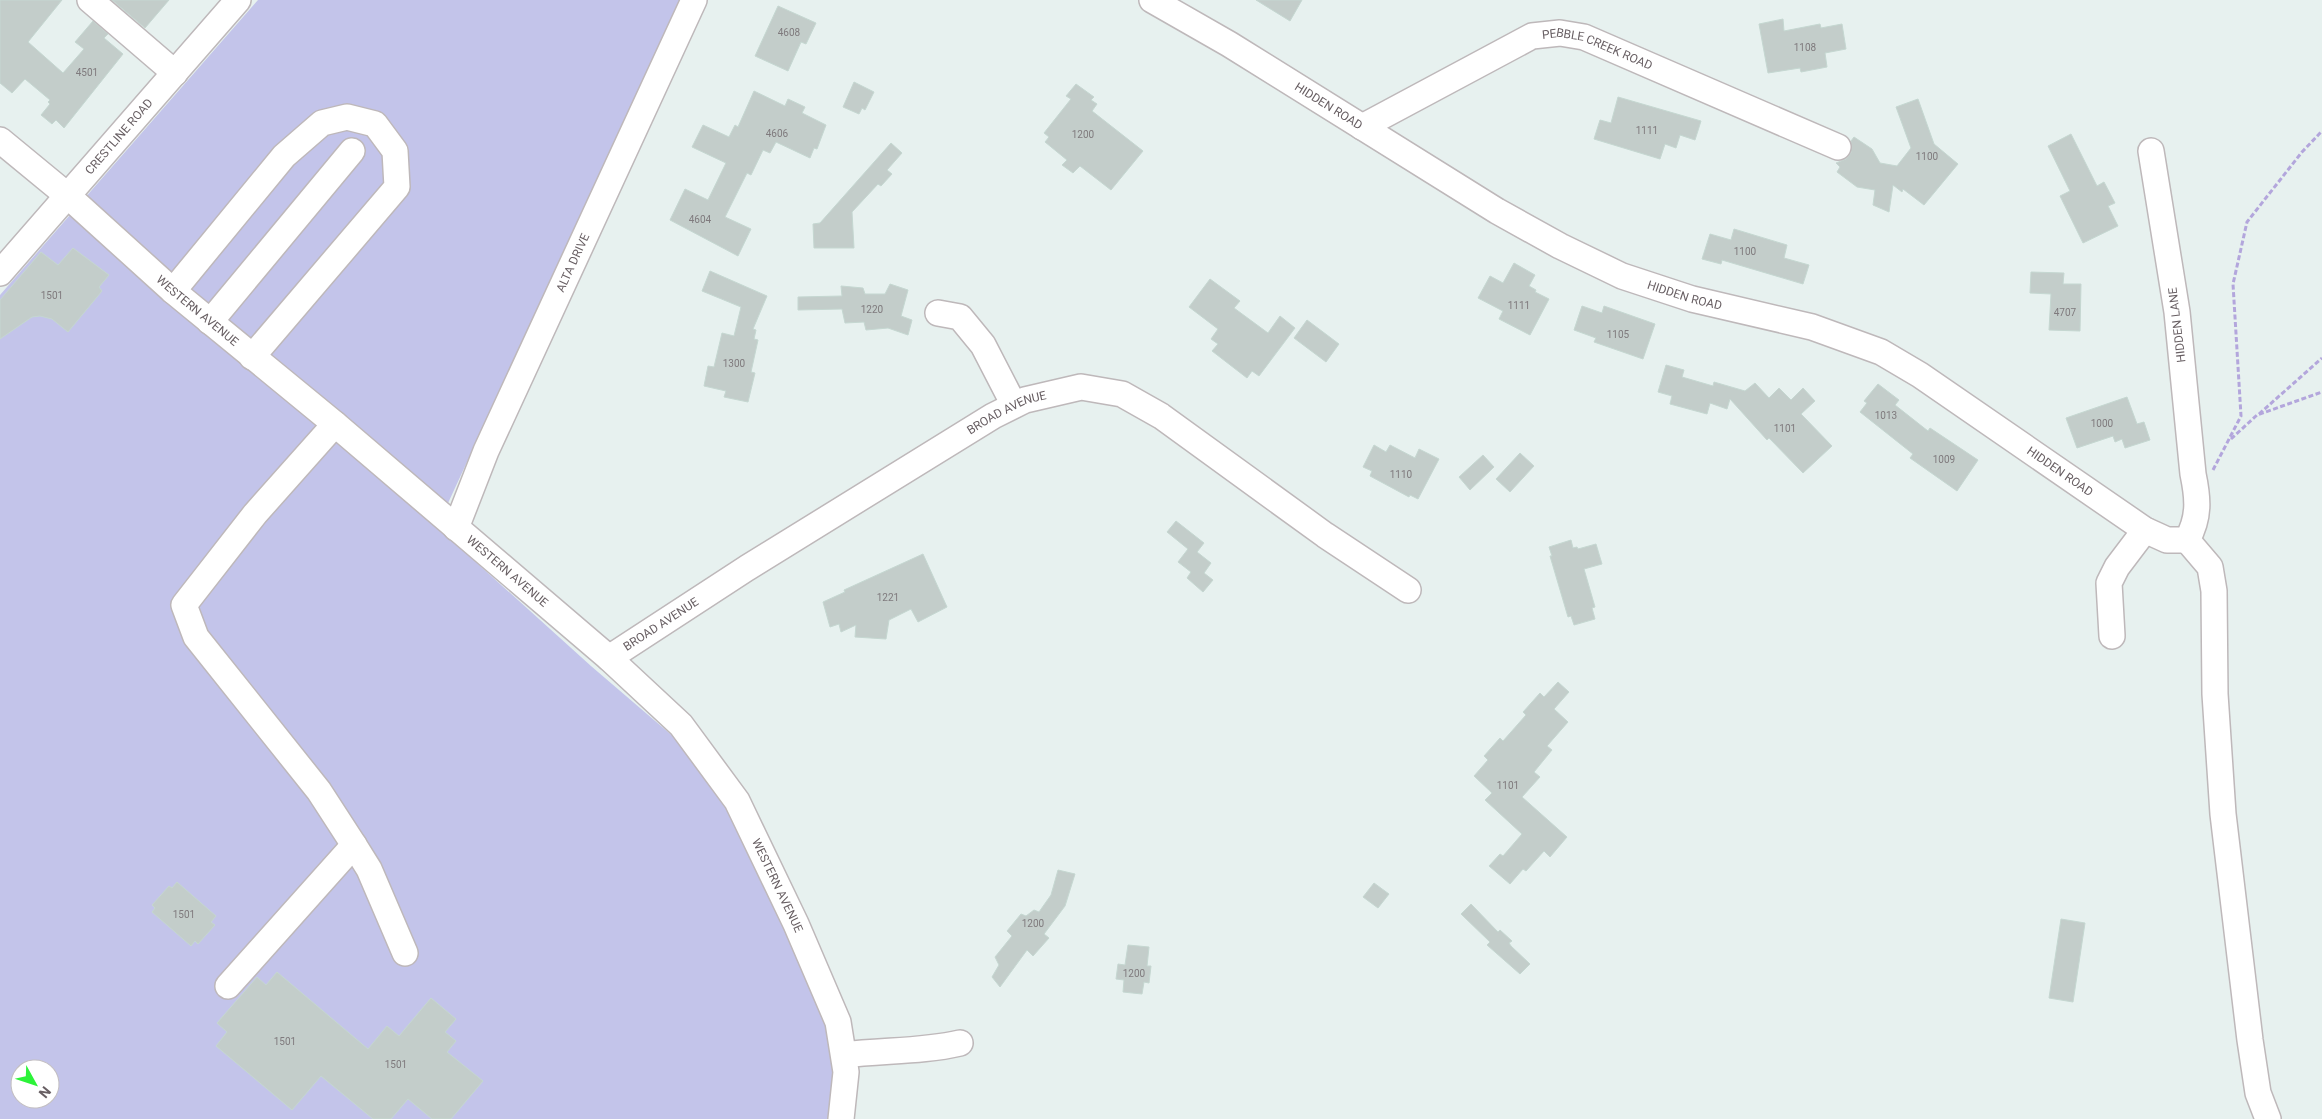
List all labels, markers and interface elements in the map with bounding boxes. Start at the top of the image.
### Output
street label: PEBBLE CREEK ROAD [1541,25,1655,73]
house number: 4608 [778,27,801,38]
house number: 1108 [1794,42,1817,53]
house number: 4501 [76,67,98,78]
street label: HIDDEN ROAD [1292,80,1365,132]
street label: CRESTLINE ROAD [82,96,156,177]
house number: 1111 [1636,125,1658,136]
house number: 4606 [766,128,789,139]
house number: 1200 [1072,129,1095,140]
house number: 1100 [1916,151,1939,162]
house number: 4604 [689,214,712,225]
street label: ALTA DRIVE [553,231,593,294]
house number: 1100 [1734,246,1757,257]
street label: WESTERN AVENUE [154,272,241,349]
street label: HIDDEN ROAD [1645,278,1723,313]
street label: HIDDEN LANE [2165,286,2189,363]
house number: 1501 [41,290,63,301]
house number: 1111 [1508,300,1530,311]
house number: 1220 [861,304,884,315]
house number: 4707 [2054,307,2077,318]
house number: 1105 [1607,329,1630,340]
house number: 1300 [723,358,746,369]
street label: BROAD AVENUE [964,388,1048,437]
house number: 1013 [1875,410,1897,421]
house number: 1000 [2091,418,2114,429]
house number: 1101 [1774,423,1796,434]
street label: HIDDEN ROAD [2024,444,2096,499]
house number: 1009 [1933,454,1955,465]
house number: 1110 [1390,469,1413,480]
street label: WESTERN AVENUE [464,533,551,610]
house number: 1221 [877,592,899,603]
street label: BROAD AVENUE [621,594,701,654]
house number: 1101 [1497,780,1519,791]
street label: WESTERN AVENUE [749,836,806,935]
house number: 1501 [173,909,195,920]
house number: 1200 [1022,918,1045,929]
house number: 1200 [1123,968,1146,979]
house number: 1501 [274,1036,296,1047]
north arrow [10,1059,60,1109]
house number: 1501 [385,1059,407,1070]
text: N [36,1083,54,1101]

